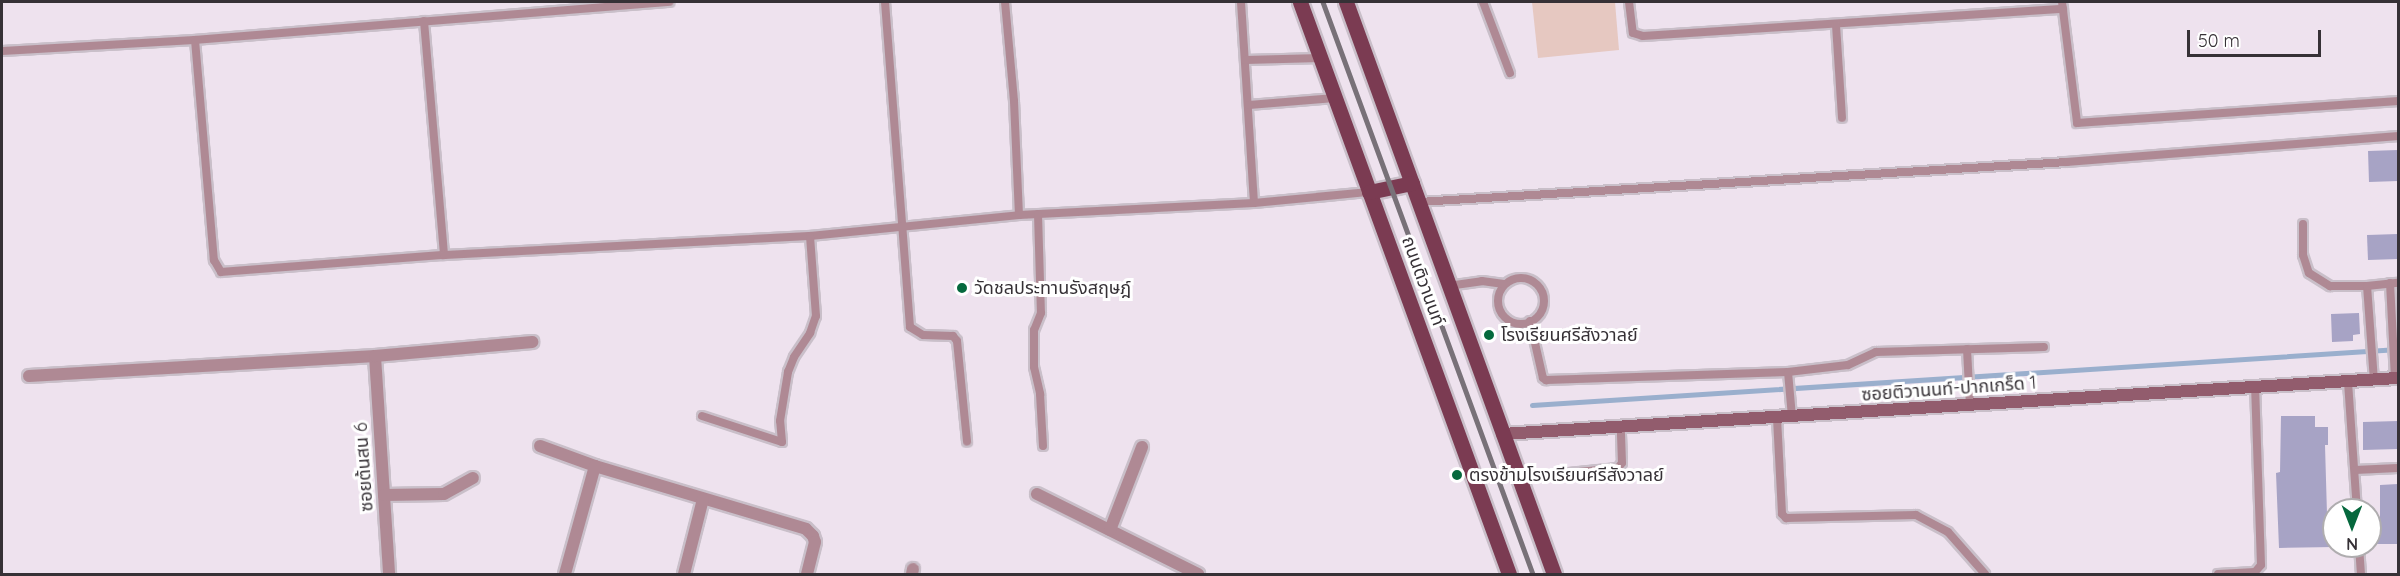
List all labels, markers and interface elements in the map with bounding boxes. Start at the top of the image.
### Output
scale bar [2190,18,2324,56]
text: 50 m [2198,29,2240,52]
street label: ถนนติวานนท์ [1397,233,1449,329]
place label: วัดชลประทานรังสฤษฎ์ [974,277,1131,299]
marker: วัดชลประทานรังสฤษฎ์ [955,281,969,295]
place label: โรงเรียนศรีสังวาลย์ [1501,324,1638,346]
marker: โรงเรียนศรีสังวาลย์ [1482,328,1496,342]
street label: ซอยติวานนท์-ปากเกร็ด 1 [1861,372,2037,406]
street label: ซอยต้นสน 6 [350,422,378,512]
place label: ตรงข้ามโรงเรียนศรีสังวาลย์ [1469,464,1664,486]
marker: ตรงข้ามโรงเรียนศรีสังวาลย์ [1450,468,1464,482]
north arrow [2322,498,2382,558]
text: N [2346,534,2358,554]

